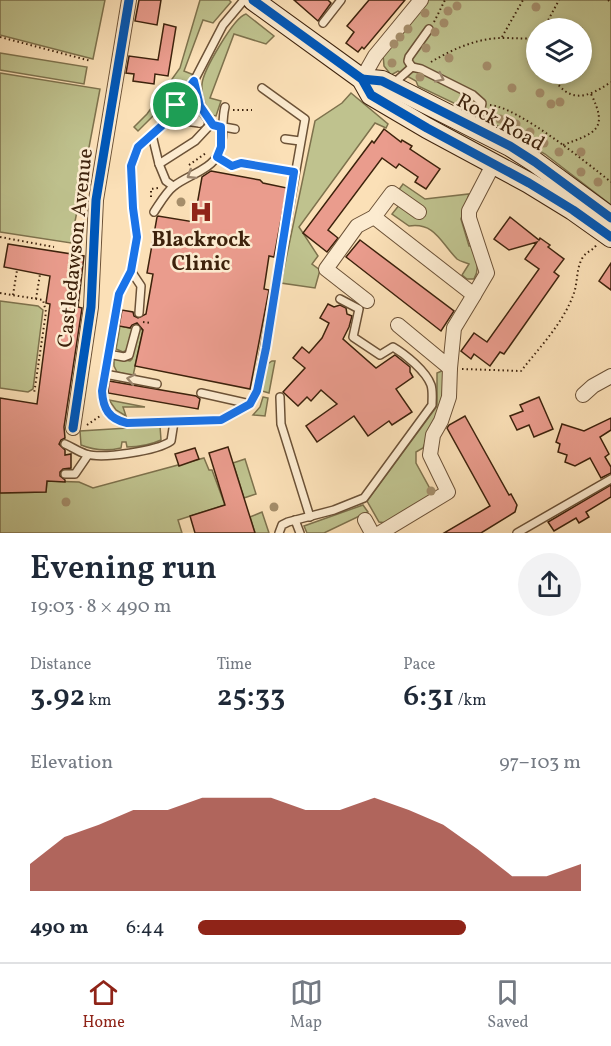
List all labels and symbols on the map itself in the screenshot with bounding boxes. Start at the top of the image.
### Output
one-way arrow [434,71,445,83]
pin [150,79,201,130]
street label: Rock Road [451,87,549,159]
street label: Castledawson Avenue [51,147,101,349]
one-way arrow [187,168,197,180]
hospital icon: Blackrock Clinic [188,199,214,225]
place label: Blackrock Clinic [151,226,251,279]
one-way arrow [127,373,137,386]

